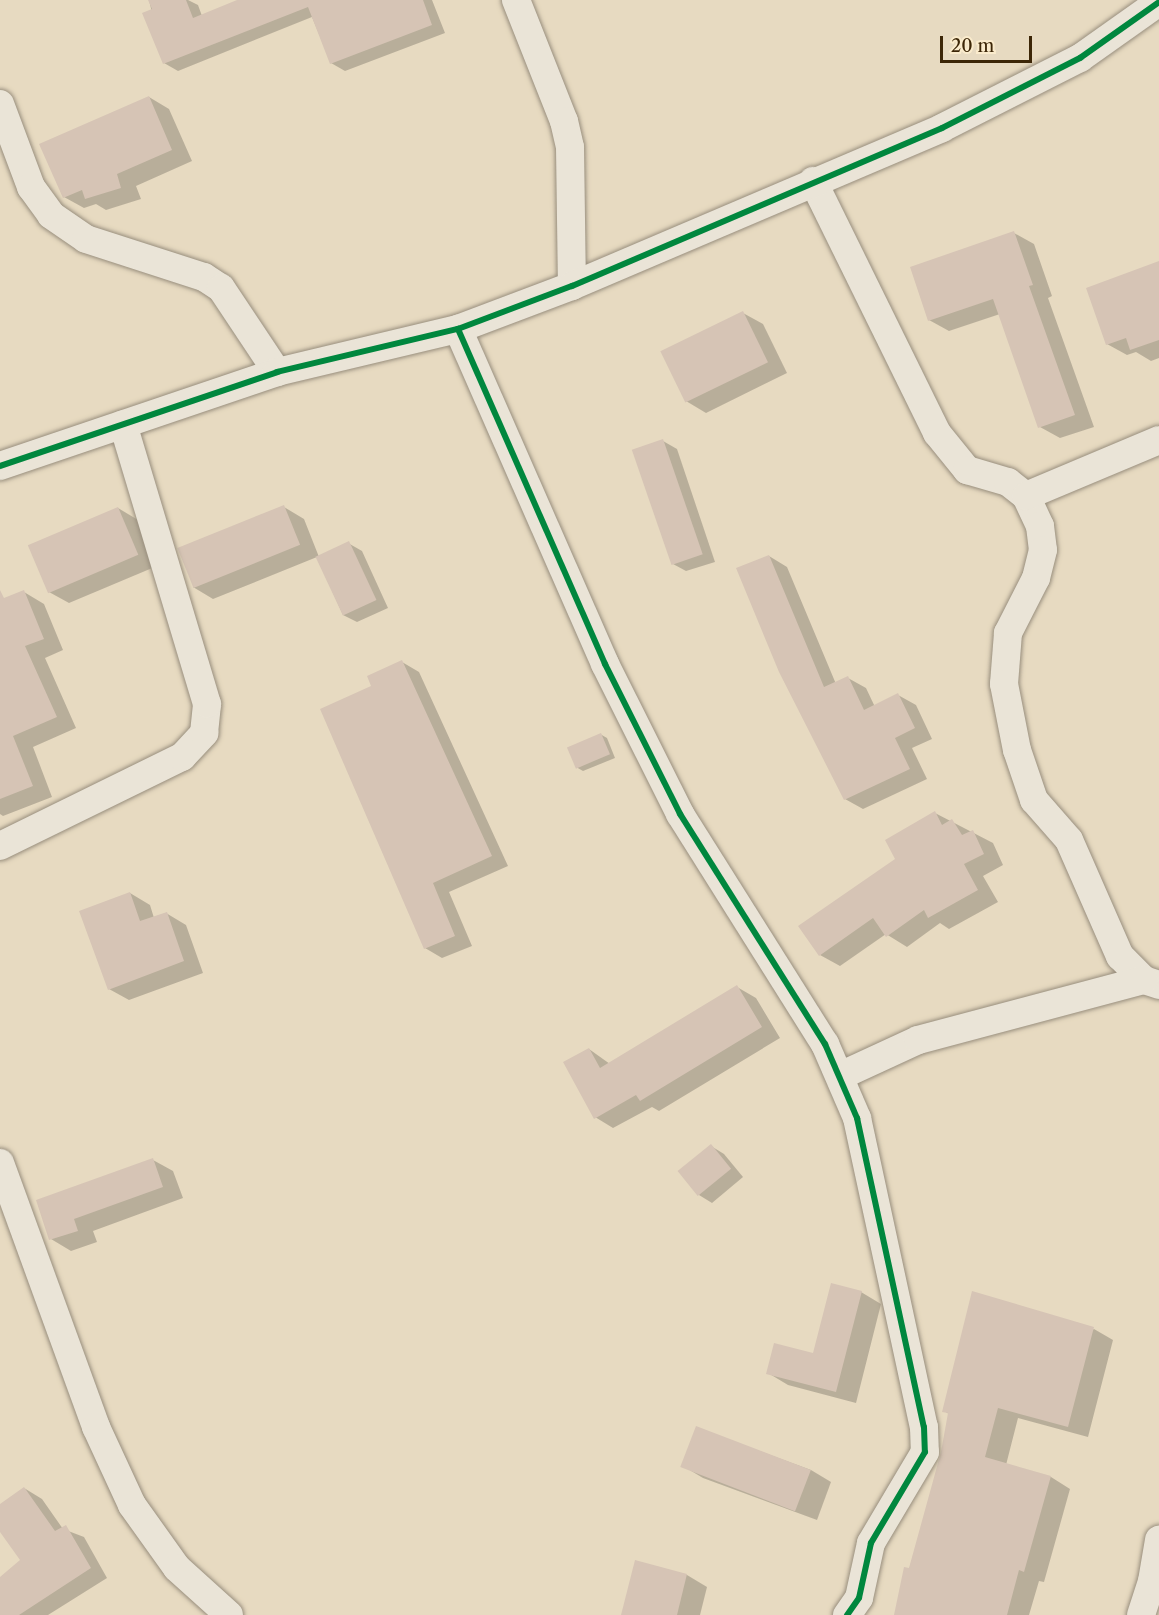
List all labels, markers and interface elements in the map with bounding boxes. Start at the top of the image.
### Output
scale bar [943,24,1034,62]
text: 20 m [951,35,994,57]

